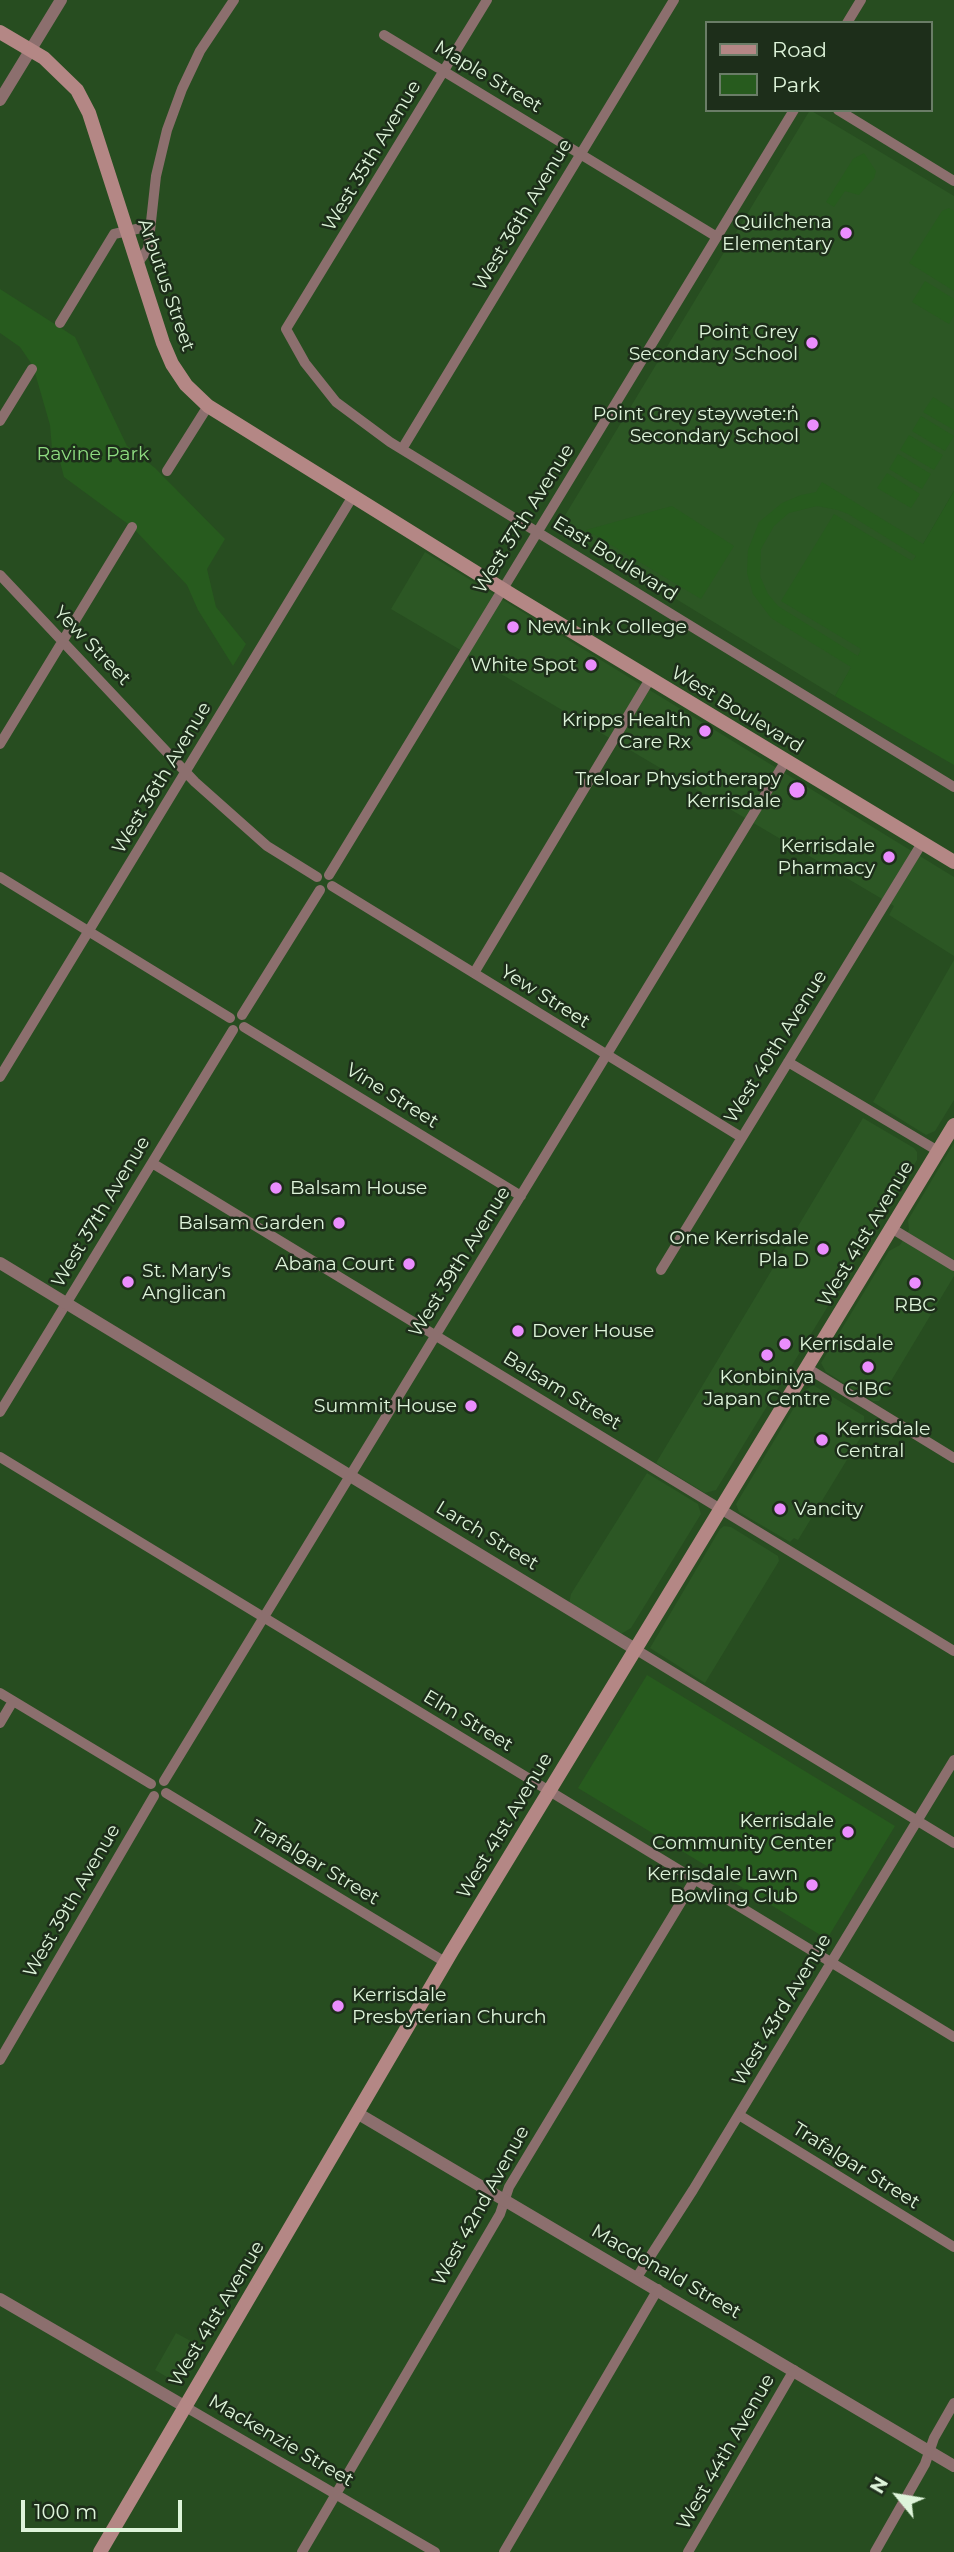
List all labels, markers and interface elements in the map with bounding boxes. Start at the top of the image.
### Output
legend [706,21,933,112]
street label: Maple Street [430,36,546,118]
text: Road [772,37,827,62]
text: Park [772,72,820,97]
street label: West 35th Avenue [318,76,426,236]
street label: West 36th Avenue [469,135,577,295]
place label: Quilchena Elementary [722,211,832,255]
street label: Arbutus Street [133,216,199,354]
marker: Quilchena Elementary [838,225,854,241]
place label: Point Grey Secondary School [629,321,798,365]
marker: Point Grey Secondary School [804,335,820,351]
place label: Point Grey stəywəte:n̓ Secondary School [593,403,799,447]
marker: Point Grey stəywəte:n̓ Secondary School [805,417,821,433]
street label: West 37th Avenue [469,440,579,598]
park label: Ravine Park [37,443,149,465]
street label: East Boulevard [549,512,681,606]
street label: Yew Street [49,602,135,690]
place label: NewLink College [527,616,687,638]
marker: NewLink College [505,619,521,635]
place label: White Spot [470,654,577,676]
marker: White Spot [583,657,599,673]
street label: West Boulevard [667,662,807,758]
street label: West 36th Avenue [108,698,216,858]
place label: Kripps Health Care Rx [562,709,691,753]
marker: Kripps Health Care Rx [697,723,713,739]
place label: Treloar Physiotherapy Kerrisdale [575,768,781,812]
marker: Treloar Physiotherapy Kerrisdale [787,780,807,800]
place label: Kerrisdale Pharmacy [778,835,875,879]
marker: Kerrisdale Pharmacy [881,849,897,865]
street label: Yew Street [496,960,594,1034]
street label: West 40th Avenue [720,966,832,1128]
street label: Vine Street [342,1059,442,1133]
street label: West 37th Avenue [47,1132,155,1292]
street label: West 41st Avenue [813,1157,919,1311]
place label: Balsam House [290,1177,427,1199]
marker: Balsam House [268,1180,284,1196]
street label: West 39th Avenue [404,1183,516,1341]
place label: Balsam Garden [178,1212,325,1234]
marker: Balsam Garden [331,1215,347,1231]
place label: One Kerrisdale Pla D [669,1227,809,1271]
marker: One Kerrisdale Pla D [815,1241,831,1257]
place label: Abana Court [275,1253,395,1275]
marker: Abana Court [401,1256,417,1272]
place label: St. Mary's Anglican [142,1260,231,1304]
marker: St. Mary's Anglican [120,1274,136,1290]
marker: RBC [907,1275,923,1291]
place label: RBC [894,1294,936,1316]
place label: Dover House [532,1320,654,1342]
marker: Dover House [510,1323,526,1339]
place label: Kerrisdale [799,1333,894,1355]
marker: Kerrisdale [777,1336,793,1352]
street label: Balsam Street [499,1347,625,1435]
marker: Konbiniya Japan Centre [759,1347,775,1363]
marker: CIBC [860,1359,876,1375]
place label: Konbiniya Japan Centre [704,1366,830,1410]
place label: CIBC [844,1378,892,1400]
place label: Summit House [314,1395,457,1417]
marker: Summit House [463,1398,479,1414]
place label: Kerrisdale Central [836,1418,931,1462]
marker: Kerrisdale Central [814,1432,830,1448]
street label: Larch Street [432,1496,542,1576]
place label: Vancity [794,1498,863,1520]
marker: Vancity [772,1501,788,1517]
street label: Elm Street [419,1685,517,1757]
street label: West 41st Avenue [452,1749,558,1903]
place label: Kerrisdale Community Center [652,1810,834,1854]
street label: Trafalgar Street [247,1816,383,1910]
street label: West 39th Avenue [19,1820,125,1982]
marker: Kerrisdale Community Center [840,1824,856,1840]
place label: Kerrisdale Lawn Bowling Club [647,1863,798,1907]
marker: Kerrisdale Lawn Bowling Club [804,1877,820,1893]
street label: West 43rd Avenue [728,1930,836,2090]
place label: Kerrisdale Presbyterian Church [352,1984,547,2028]
marker: Kerrisdale Presbyterian Church [330,1998,346,2014]
street label: Trafalgar Street [788,2118,924,2214]
street label: West 42nd Avenue [428,2122,534,2290]
street label: Macdonald Street [587,2220,745,2324]
street label: West 41st Avenue [164,2237,270,2391]
street label: West 44th Avenue [672,2370,780,2534]
street label: Mackenzie Street [204,2390,358,2492]
north arrow [863,2461,933,2531]
text: N [866,2473,893,2498]
scale bar [24,2486,186,2530]
text: 100 m [34,2499,97,2524]

